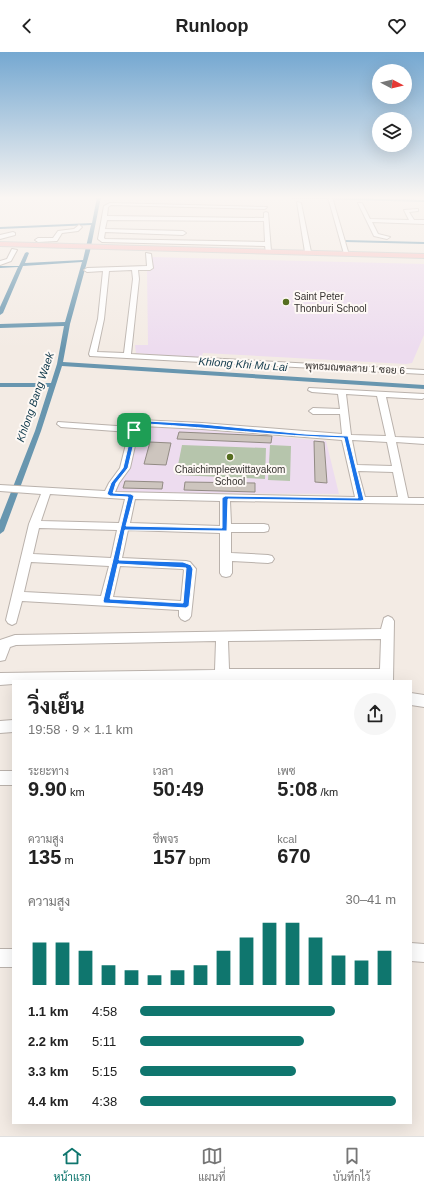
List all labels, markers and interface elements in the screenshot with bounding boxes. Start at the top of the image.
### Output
icon: back [16,15,38,37]
icon: heart [386,15,408,37]
text: Runloop [176,16,248,36]
north arrow [372,64,412,104]
map controls [372,64,412,152]
button: layers [372,112,412,152]
place label: Saint Peter Thonburi School [294,291,367,314]
marker: Saint Peter Thonburi School [281,297,291,307]
water label: Khlong Bang Waek [14,350,56,443]
water label: Khlong Khi Mu Lai [198,355,289,373]
street label: พุทธมณฑลสาย 1 ซอย 6 [305,360,406,378]
pin [117,413,151,447]
icon: arrive [123,419,145,441]
marker: Chaichimpleewittayakom School [225,452,235,462]
place label: Chaichimpleewittayakom School [175,464,285,487]
button: share [354,693,396,735]
text: วิ่งเย็น [28,694,85,719]
text: 19:58 · 9 × 1.1 km [28,722,133,737]
text: ระยะทาง [28,765,69,777]
text: เวลา [153,765,173,777]
text: เพซ [277,765,295,777]
text: 9.90 [28,778,67,800]
text: 50:49 [153,778,204,800]
text: 5:08 [277,778,317,800]
text: km [67,786,85,798]
text: /km [317,786,338,798]
text: ความสูง [28,833,64,845]
text: ชีพจร [153,833,179,845]
text: kcal [277,833,297,845]
text: 670 [277,845,311,867]
text: 135 [28,846,61,868]
text: 157 [153,846,186,868]
text: m [61,854,74,866]
text: bpm [186,854,211,866]
text: 30–41 m [345,892,396,907]
text: ความสูง [28,894,70,909]
text: 1.1 km [28,1004,68,1019]
text: 4:58 [92,1004,117,1019]
text: 2.2 km [28,1034,68,1049]
text: 5:11 [92,1034,116,1049]
text: 3.3 km [28,1064,68,1079]
text: 5:15 [92,1064,117,1079]
text: 4.4 km [28,1094,68,1109]
text: 4:38 [92,1094,117,1109]
tab: หน้าแรก [54,1145,91,1184]
tab: แผนที่ [198,1145,226,1184]
tab: บันทึกไว้ [333,1145,370,1184]

